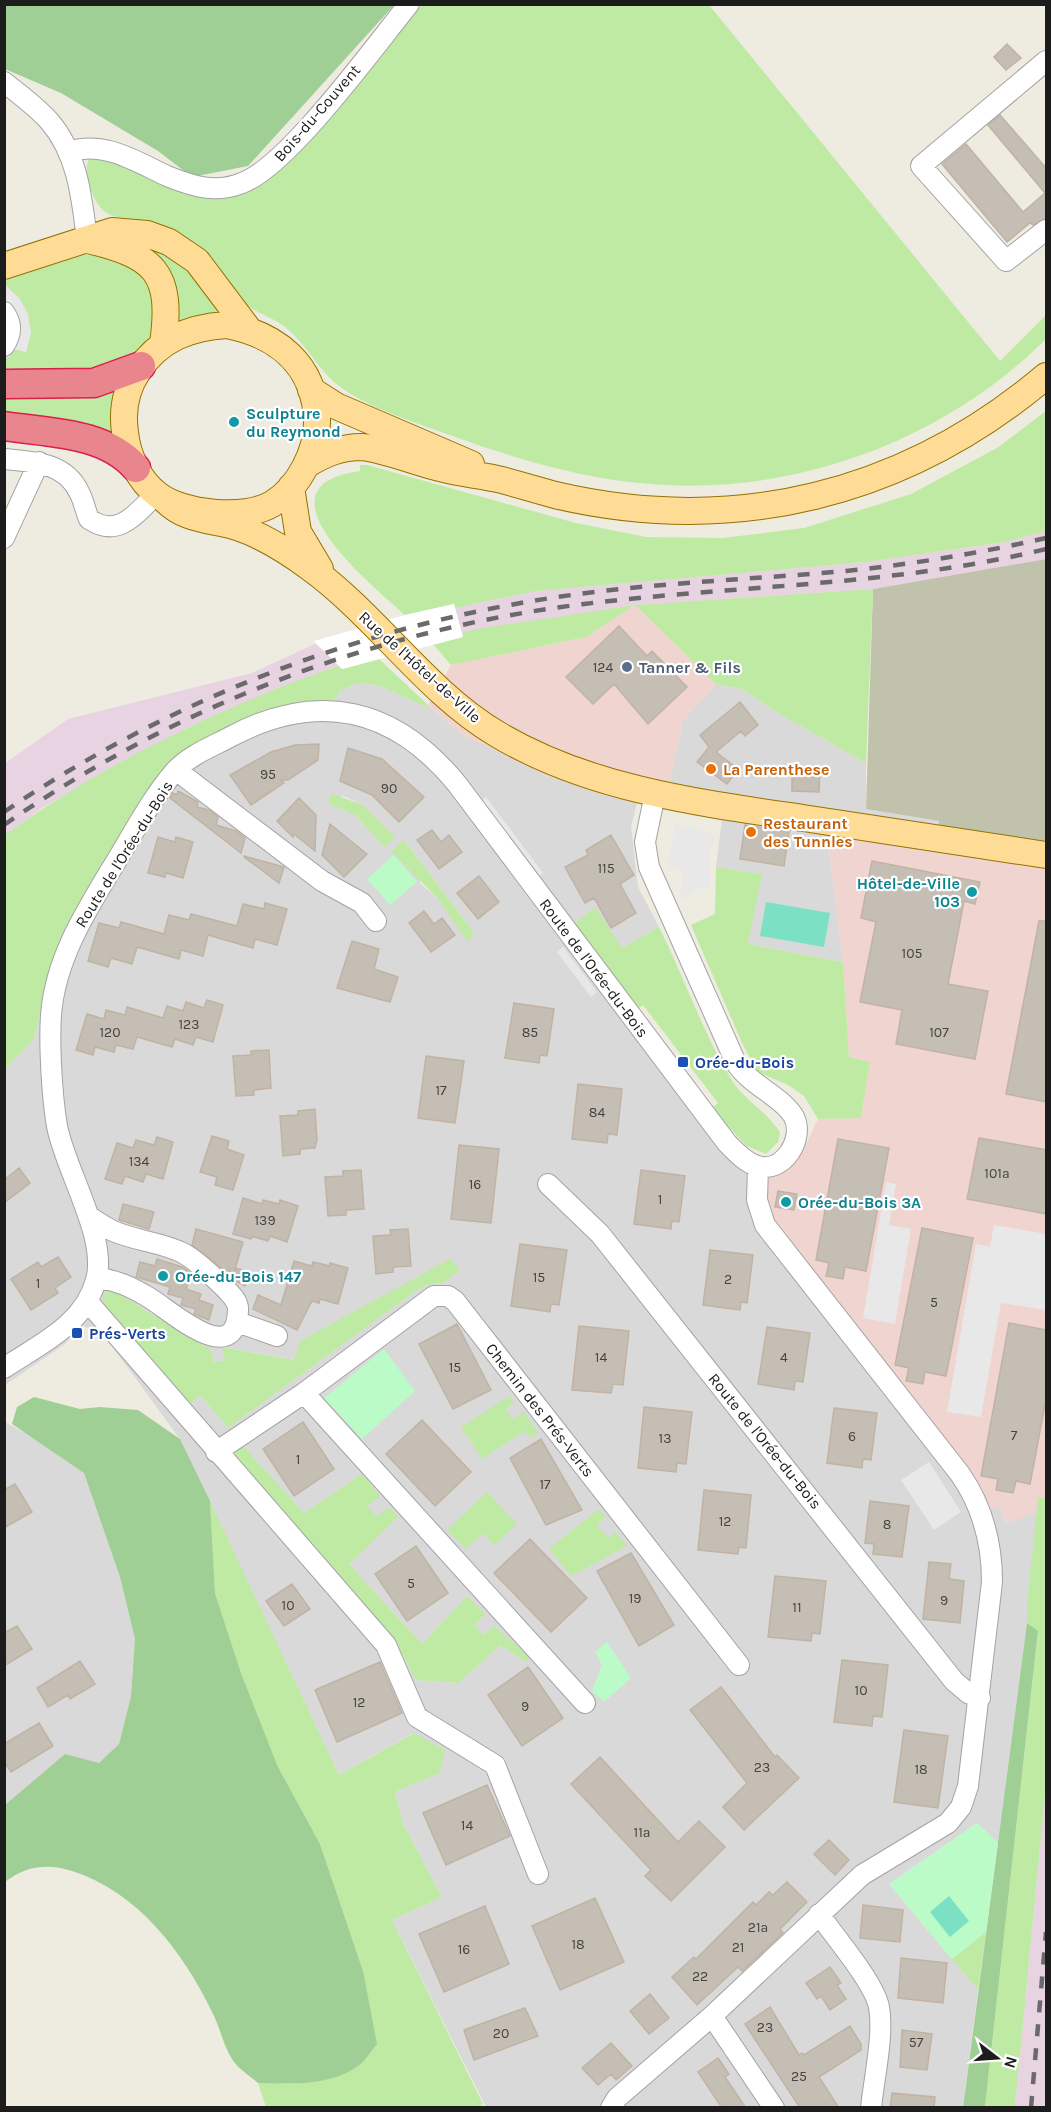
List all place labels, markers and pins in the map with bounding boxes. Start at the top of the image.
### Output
place label: Sculpture du Reymond [246,404,341,441]
marker: Sculpture du Reymond [227,415,241,429]
place label: Tanner & Fils [639,658,741,677]
marker: Tanner & Fils [620,660,634,674]
place label: La Parenthese [723,760,829,779]
marker: La Parenthese [704,762,718,776]
place label: Restaurant des Tunnles [763,814,853,851]
marker: Restaurant des Tunnles [744,825,758,839]
place label: Hôtel-de-Ville 103 [857,874,960,911]
marker: Hôtel-de-Ville 103 [965,885,979,899]
place label: Orée-du-Bois [695,1053,794,1072]
marker: Orée-du-Bois [676,1055,690,1069]
place label: Orée-du-Bois 3A [798,1193,921,1212]
marker: Orée-du-Bois 3A [779,1195,793,1209]
place label: Orée-du-Bois 147 [175,1267,301,1286]
marker: Orée-du-Bois 147 [156,1269,170,1283]
place label: Prés-Verts [89,1324,166,1343]
marker: Prés-Verts [70,1326,84,1340]

